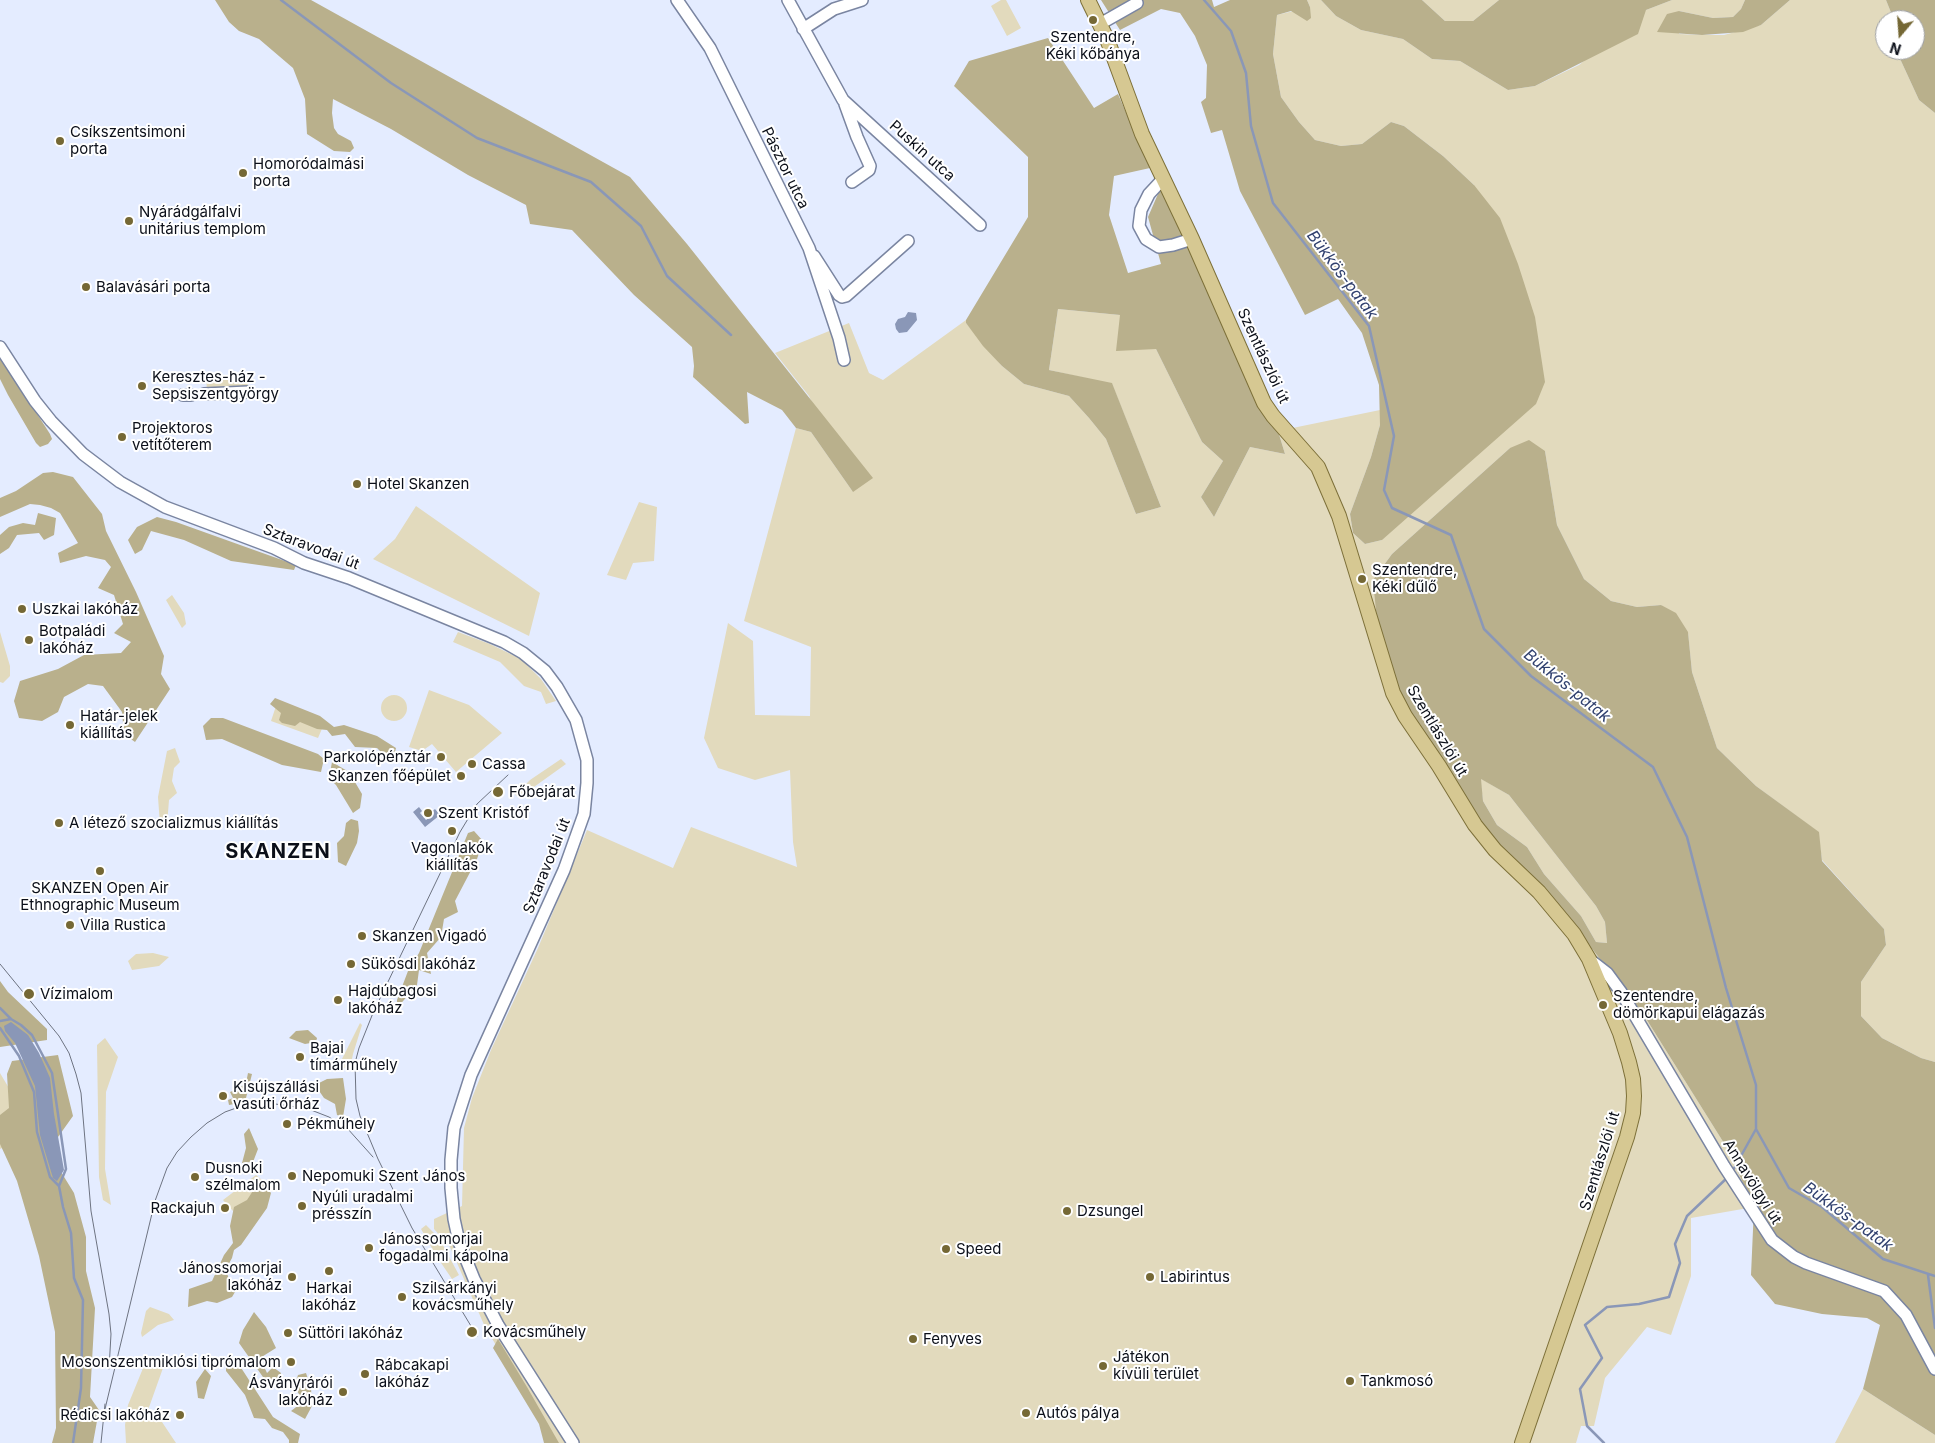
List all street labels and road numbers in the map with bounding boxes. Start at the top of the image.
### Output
street label: Puskin utca [885,117,959,185]
street label: Pásztor utca [757,124,813,212]
street label: Szentlászlói út [1233,306,1293,406]
street label: Sztaravodai út [260,520,362,574]
street label: Szentlászlói út [1403,682,1471,780]
street label: Sztaravodai út [520,816,574,916]
street label: Szentlászlói út [1576,1109,1624,1213]
street label: Annavölgyi út [1719,1136,1785,1228]

